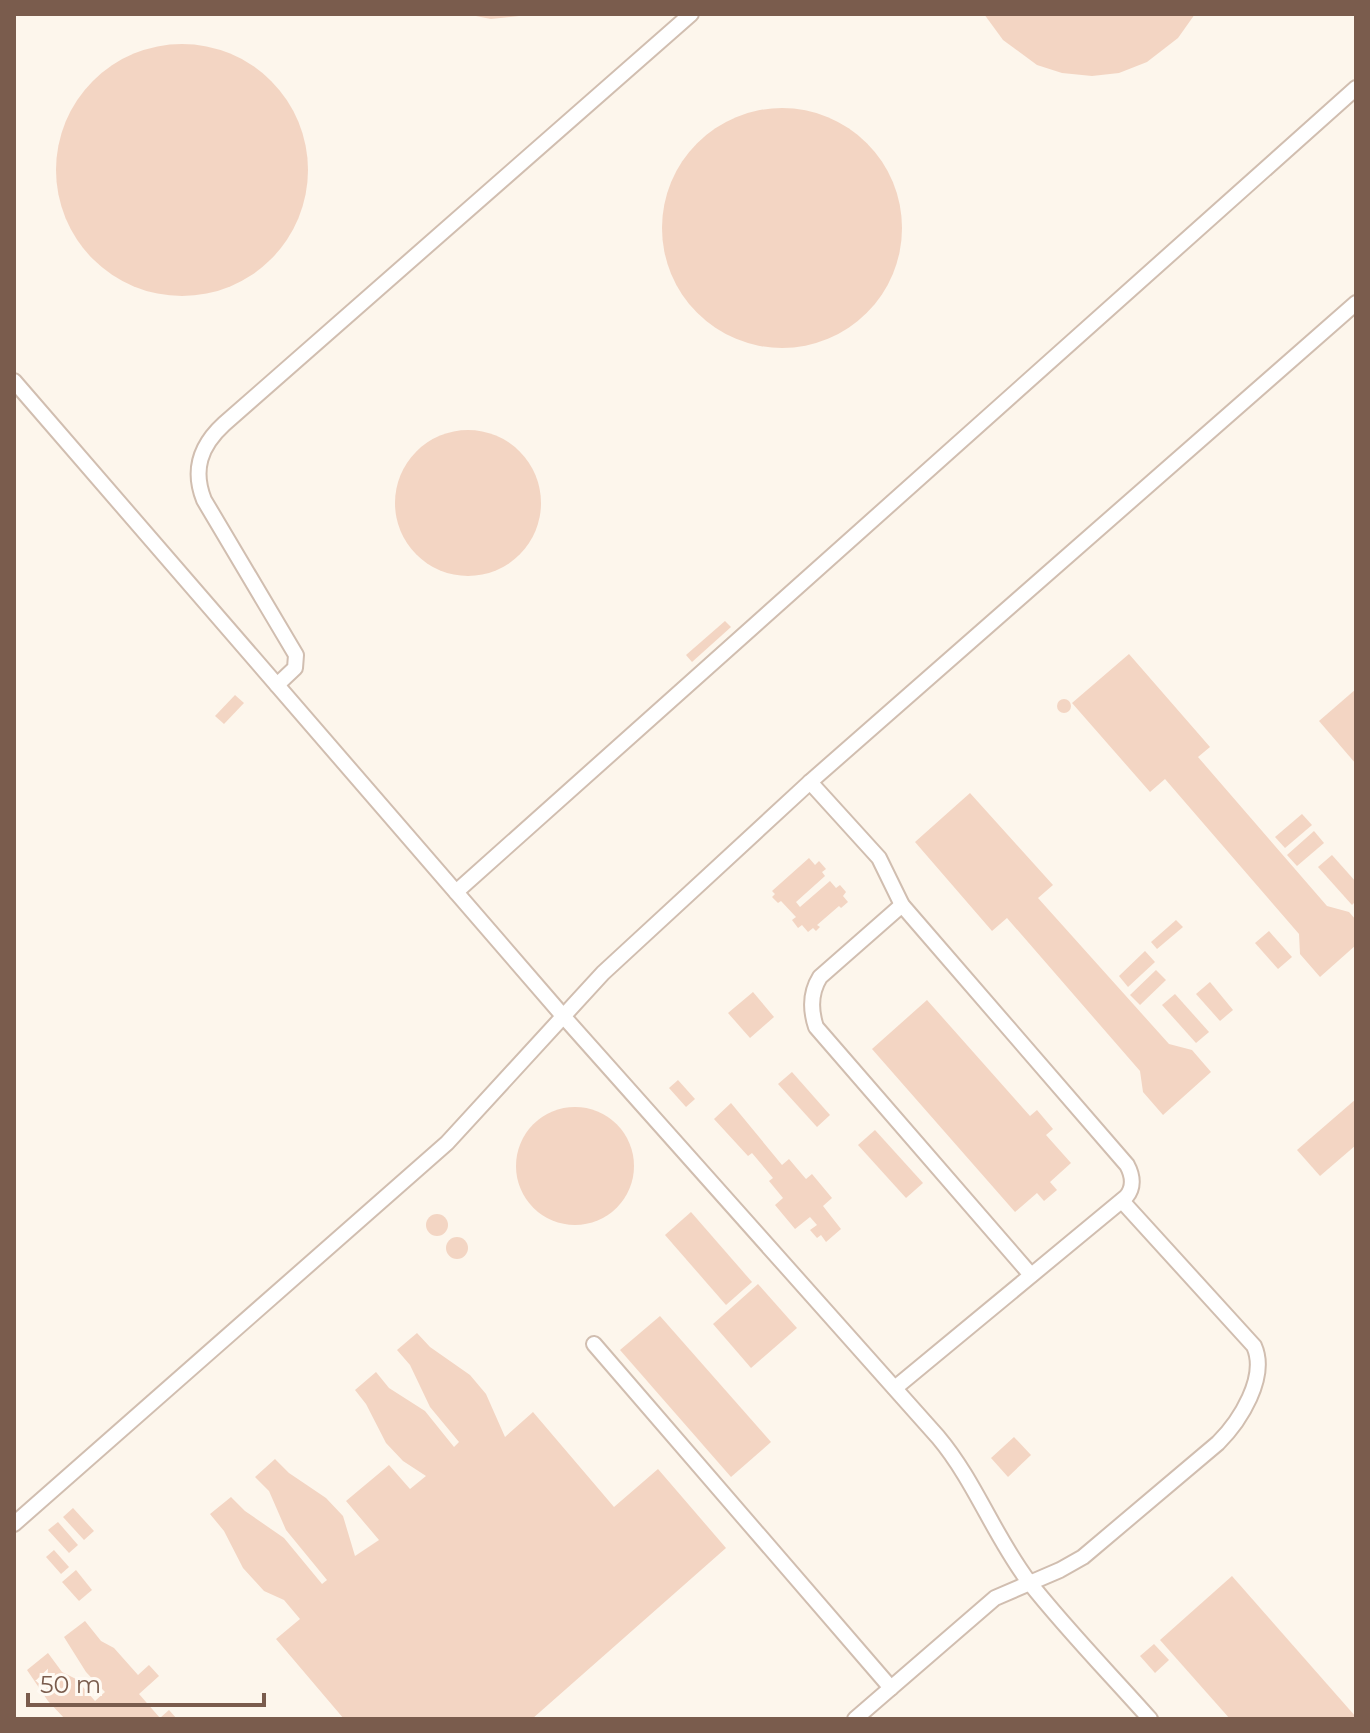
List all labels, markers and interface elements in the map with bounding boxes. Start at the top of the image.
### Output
scale bar [28,1657,264,1707]
text: 50 m [40,1670,101,1699]

